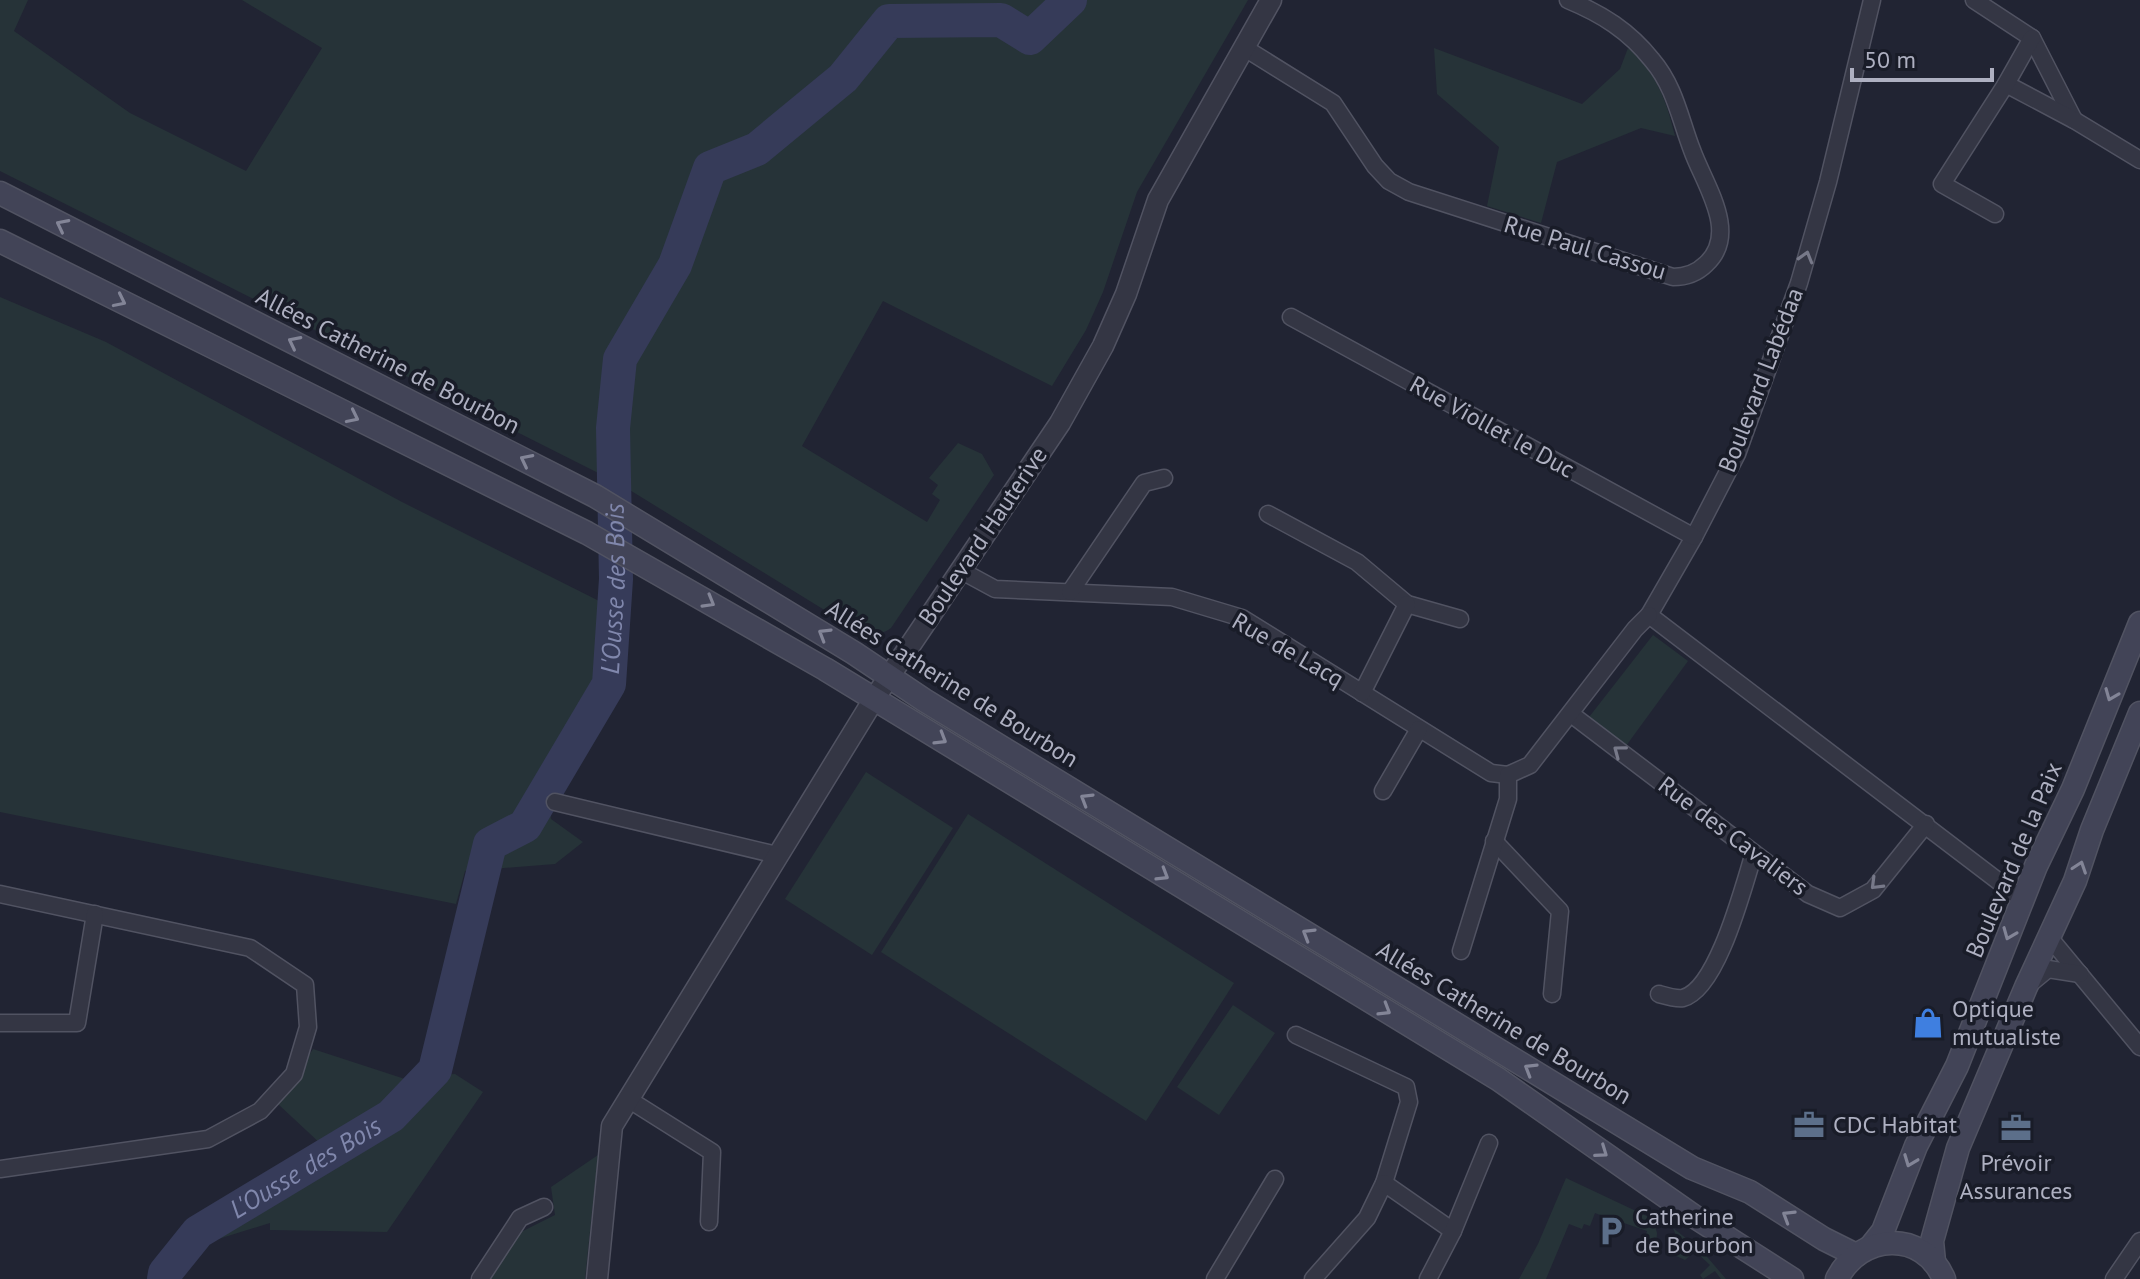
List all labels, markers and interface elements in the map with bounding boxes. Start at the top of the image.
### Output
scale bar [1852,32,1992,82]
text: 50 m [1864,44,1916,75]
street label: Rue Paul Cassou [1500,208,1670,287]
one-way arrow [56,219,71,234]
one-way arrow [1797,251,1813,265]
street label: Allées Catherine de Bourbon [251,280,525,441]
street label: Boulevard Labédaa [1711,283,1810,476]
one-way arrow [112,291,126,307]
one-way arrow [288,337,303,352]
street label: Rue Viollet le Duc [1404,368,1580,485]
one-way arrow [344,407,359,422]
street label: Boulevard Hauterive [911,441,1054,631]
one-way arrow [519,455,534,470]
water label: L'Ousse des Bois [593,502,632,675]
one-way arrow [700,592,715,608]
street label: Allées Catherine de Bourbon [820,593,1084,774]
street label: Rue de Lacq [1227,605,1350,694]
one-way arrow [818,628,833,644]
one-way arrow [2104,687,2121,701]
one-way arrow [932,730,947,745]
one-way arrow [1613,746,1628,760]
street label: Boulevard de la Paix [1958,757,2069,962]
street label: Rue des Cavaliers [1652,769,1814,902]
one-way arrow [1080,793,1095,808]
one-way arrow [2070,861,2086,875]
one-way arrow [1154,865,1169,880]
one-way arrow [1871,874,1885,889]
one-way arrow [2002,926,2019,940]
one-way arrow [1302,928,1317,943]
street label: Allées Catherine de Bourbon [1371,934,1637,1111]
place label: Optique mutualiste [1952,993,2061,1052]
one-way arrow [1376,1000,1391,1016]
shop icon: Optique mutualiste [1911,1006,1945,1040]
one-way arrow [1524,1063,1539,1079]
water label: L'Ousse des Bois [223,1108,387,1225]
office icon: CDC Habitat [1792,1108,1826,1142]
place label: CDC Habitat [1833,1109,1957,1140]
office icon: Prévoir Assurances [1999,1111,2033,1145]
one-way arrow [1594,1142,1608,1157]
place label: Prévoir Assurances [1960,1147,2072,1206]
one-way arrow [1903,1153,1920,1167]
place label: Catherine de Bourbon [1635,1201,1753,1260]
one-way arrow [1782,1211,1797,1226]
parking icon: Catherine de Bourbon [1594,1214,1628,1248]

